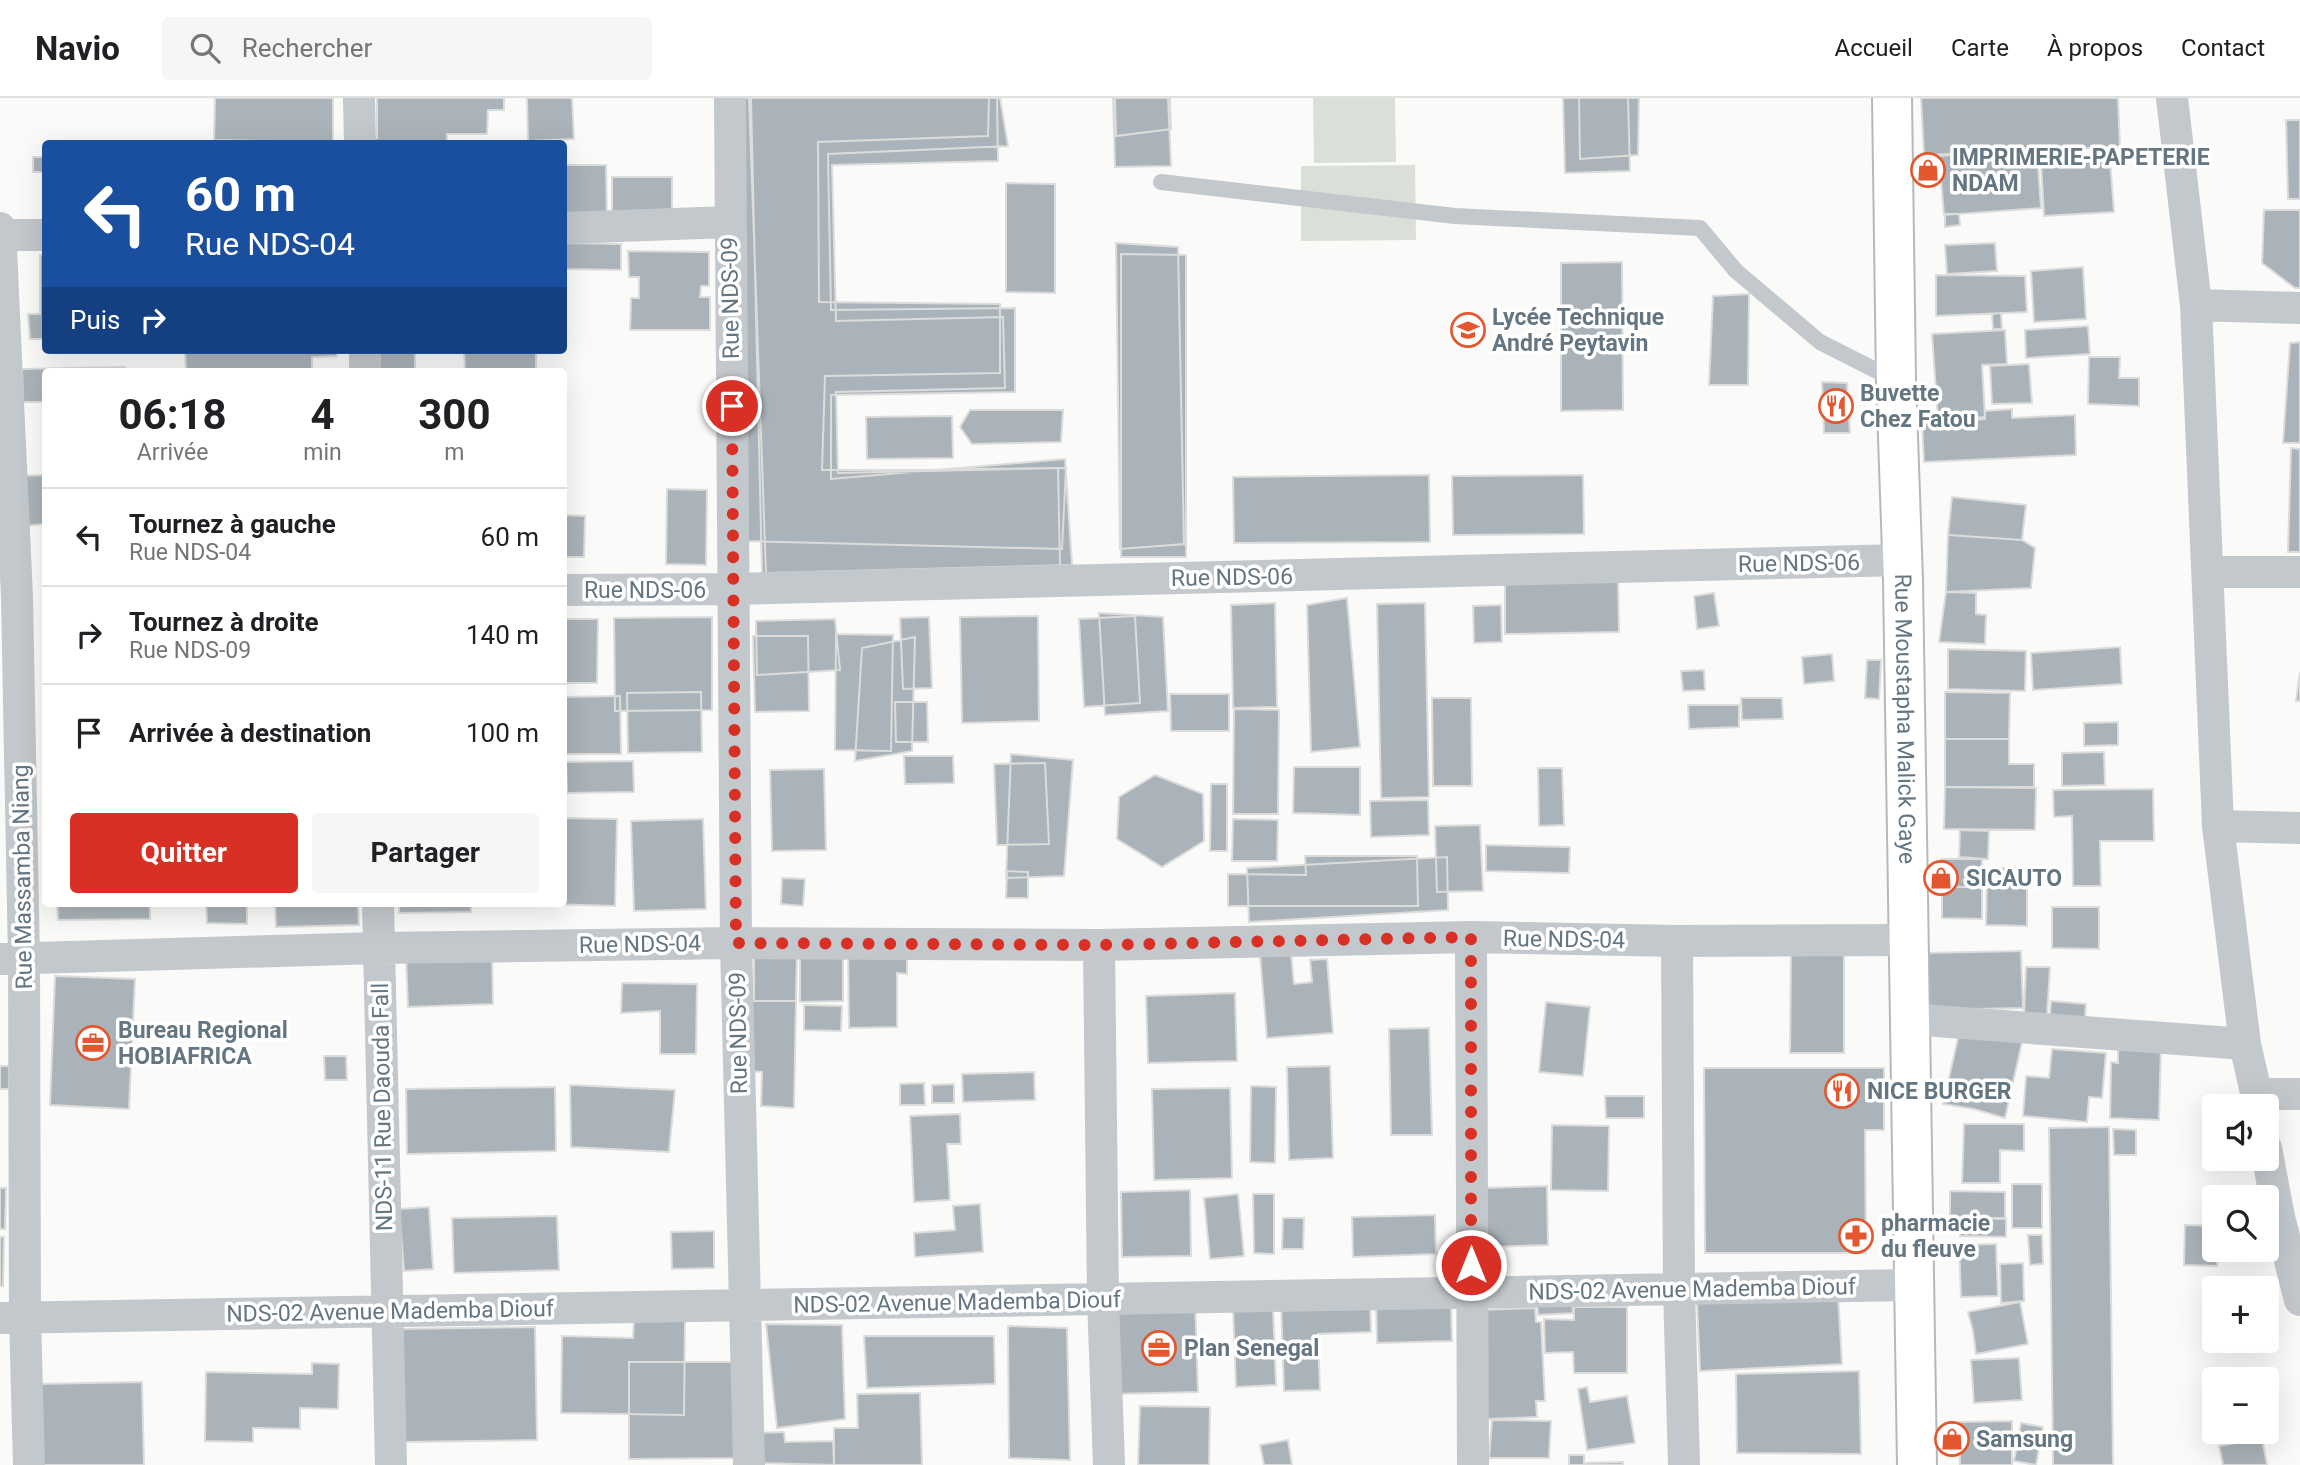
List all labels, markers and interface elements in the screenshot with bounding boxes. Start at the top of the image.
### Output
search box [162,17,652,80]
text: Navio [35,29,120,68]
icon: search [186,29,224,67]
text: Rechercher [242,33,372,63]
text: Accueil [1834,34,1913,62]
text: Carte [1951,34,2009,62]
text: À propos [2047,34,2143,62]
text: Contact [2181,34,2265,62]
place label: IMPRIMERIE-PAPETERIE NDAM [1952,144,2210,197]
shop icon: IMPRIMERIE-PAPETERIE NDAM [1909,151,1947,189]
text: 60 m [185,166,296,223]
icon: left [70,168,161,259]
text: Rue NDS-04 [185,225,355,263]
street label: Rue NDS-09 [716,237,745,359]
icon: right [134,301,172,339]
place label: Lycée Technique André Peytavin [1492,304,1664,357]
text: Puis [70,305,120,335]
school or university icon: Lycée Technique André Peytavin [1449,311,1487,349]
pin [702,376,762,436]
place label: Buvette Chez Fatou [1860,380,1976,433]
icon: arrive [713,387,751,425]
restaurant icon: Buvette Chez Fatou [1817,387,1855,425]
text: 06:18 [119,390,227,439]
text: 4 [310,390,335,439]
text: 300 [418,390,491,439]
text: Arrivée [137,439,208,466]
text: min [303,439,342,466]
text: m [444,439,464,466]
text: Tournez à gauche [129,509,336,539]
icon: left [70,518,108,556]
text: 60 m [481,522,539,552]
text: Rue NDS-04 [129,539,251,566]
street label: Rue NDS-06 [1738,549,1860,578]
street label: Rue NDS-06 [1171,563,1293,592]
street label: Rue Moustapha Malick Gaye [1889,573,1920,864]
street label: Rue NDS-06 [584,577,706,604]
text: Tournez à droite [129,607,319,637]
icon: right [70,616,108,654]
text: 140 m [466,620,539,650]
text: Rue NDS-09 [129,637,251,664]
icon: arrive [70,714,108,752]
text: Arrivée à destination [129,718,371,748]
text: 100 m [466,718,539,748]
street label: Rue Massamba Niang [7,764,38,990]
button: Quitter [70,813,298,893]
button: Partager [312,813,539,893]
shop icon: SICAUTO [1922,859,1960,897]
place label: SICAUTO [1966,865,2062,892]
street label: Rue NDS-04 [1503,925,1625,954]
street label: Rue NDS-04 [579,930,701,959]
street label: Rue NDS-09 [724,972,753,1094]
street label: NDS-11 Rue Daouda Fall [367,983,398,1231]
place label: Bureau Regional HOBIAFRICA [118,1017,288,1070]
office icon: Bureau Regional HOBIAFRICA [74,1024,112,1062]
restaurant icon: NICE BURGER [1823,1072,1861,1110]
place label: NICE BURGER [1867,1078,2012,1105]
map controls [2202,1094,2279,1444]
button: sound [2202,1094,2279,1171]
button: search [2202,1185,2279,1262]
place label: pharmacie du fleuve [1881,1210,1990,1263]
pharmacy icon: pharmacie du fleuve [1837,1217,1875,1255]
position arrow [1434,1228,1508,1302]
street label: NDS-02 Avenue Mademba Diouf [1528,1273,1857,1306]
button: + [2202,1276,2279,1353]
street label: NDS-02 Avenue Mademba Diouf [793,1286,1122,1319]
street label: NDS-02 Avenue Mademba Diouf [226,1295,555,1328]
office icon: Plan Senegal [1140,1329,1178,1367]
place label: Plan Senegal [1184,1335,1319,1362]
button: − [2202,1367,2279,1444]
shop icon: Samsung [1933,1420,1971,1458]
place label: Samsung [1976,1426,2073,1453]

